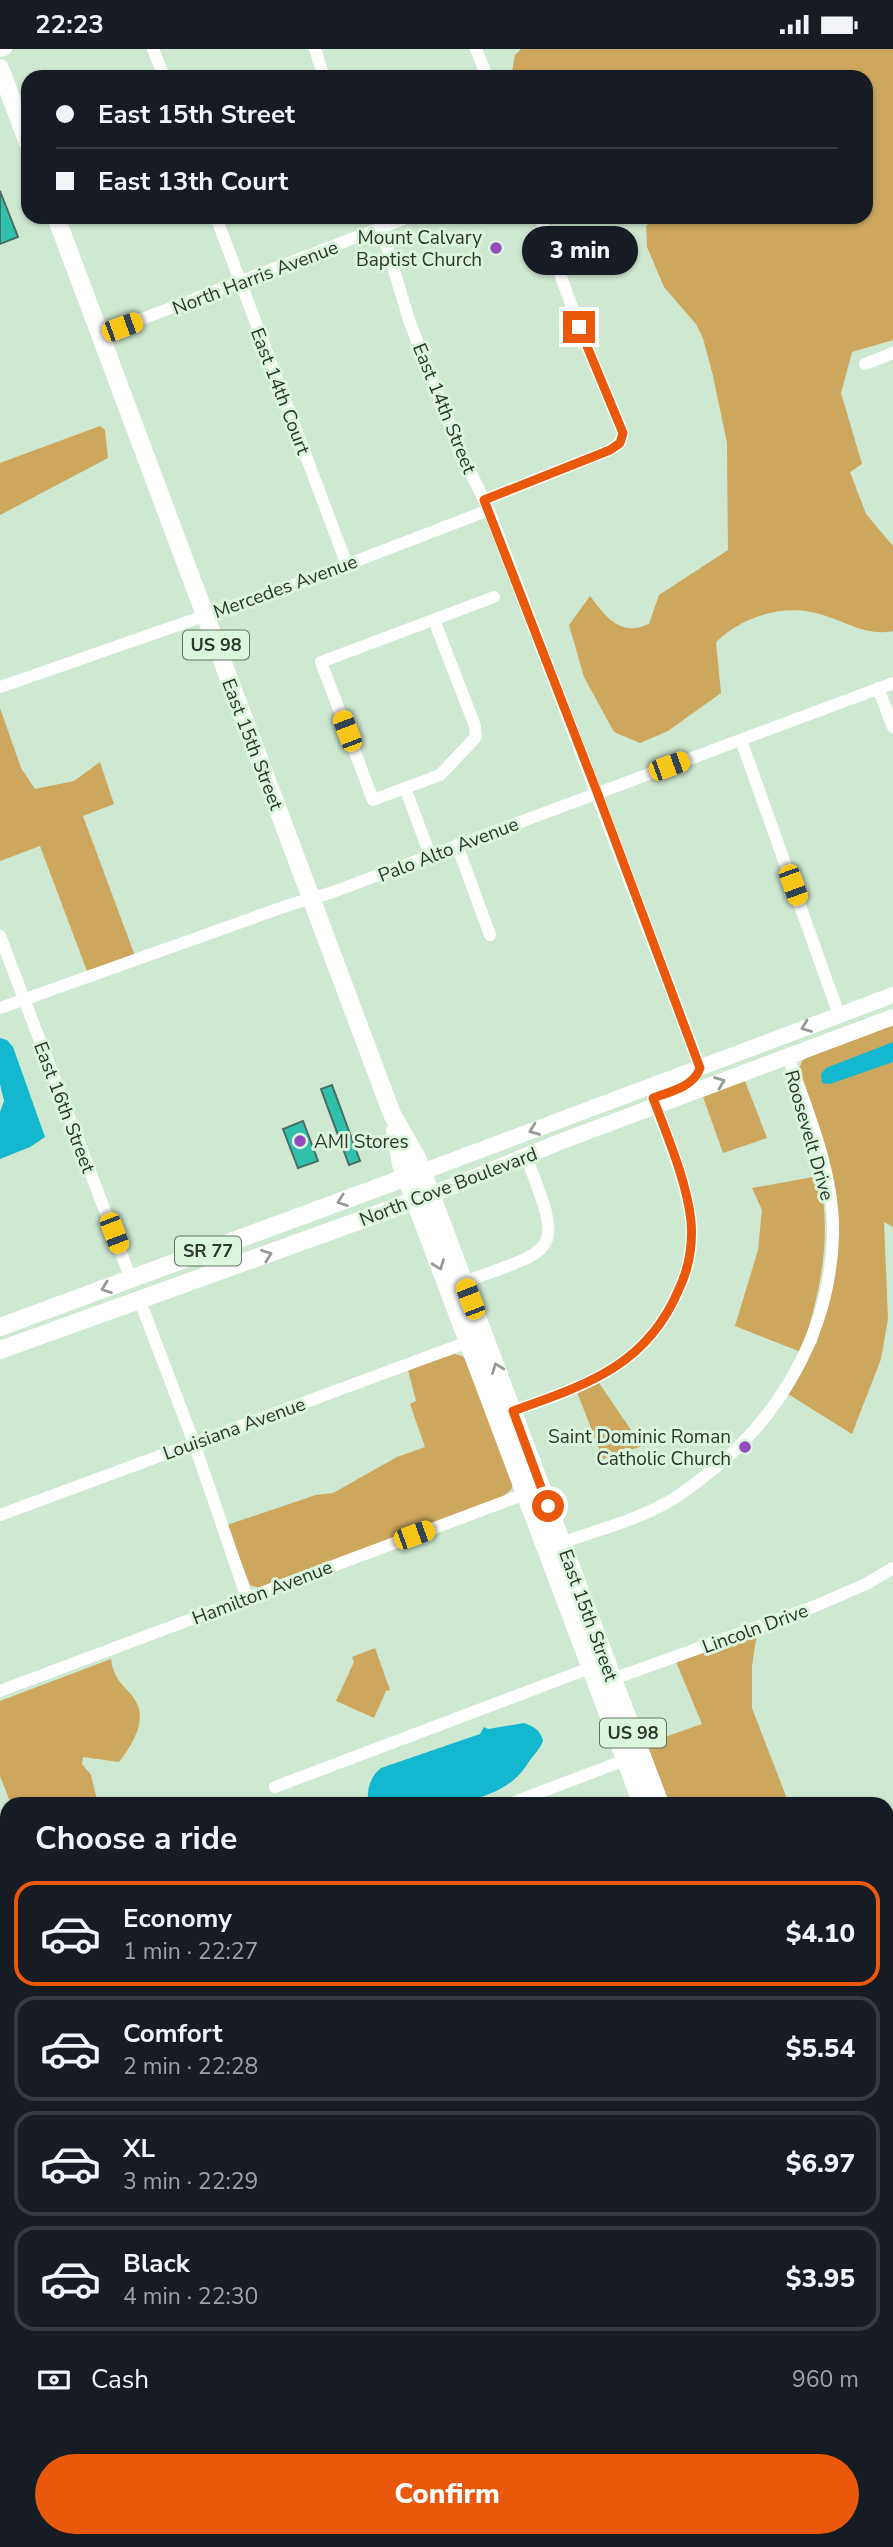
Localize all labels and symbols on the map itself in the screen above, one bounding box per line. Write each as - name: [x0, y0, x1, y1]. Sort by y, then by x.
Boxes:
- place label: Mount Calvary Baptist Church: [356, 225, 482, 273]
- callout: 3 min: [521, 225, 637, 275]
- street label: North Harris Avenue: [169, 234, 342, 322]
- marker: Mount Calvary Baptist Church: [488, 240, 504, 256]
- car: [99, 310, 146, 344]
- route end: [563, 311, 595, 343]
- street label: East 14th Court: [244, 324, 316, 459]
- street label: East 14th Street: [406, 339, 482, 478]
- street label: Mercedes Avenue: [210, 549, 361, 625]
- road number: US 98: [183, 631, 249, 659]
- street label: East 15th Street: [215, 675, 289, 814]
- car: [330, 708, 365, 754]
- car: [646, 749, 693, 783]
- street label: Palo Alto Avenue: [374, 811, 522, 889]
- car: [776, 862, 811, 908]
- one-way arrow: [801, 1019, 813, 1033]
- street label: East 16th Street: [27, 1038, 101, 1177]
- street label: Roosevelt Drive: [778, 1067, 840, 1204]
- one-way arrow: [713, 1076, 725, 1090]
- one-way arrow: [528, 1122, 540, 1136]
- place label: AMI Stores: [314, 1129, 409, 1155]
- marker: AMI Stores: [292, 1133, 308, 1149]
- street label: North Cove Boulevard: [356, 1141, 541, 1233]
- one-way arrow: [337, 1193, 349, 1207]
- car: [97, 1210, 132, 1256]
- road number: SR 77: [175, 1237, 241, 1266]
- one-way arrow: [261, 1249, 273, 1263]
- one-way arrow: [431, 1258, 445, 1270]
- car: [453, 1276, 488, 1322]
- one-way arrow: [100, 1280, 112, 1294]
- one-way arrow: [491, 1363, 505, 1375]
- street label: Louisiana Avenue: [159, 1391, 309, 1467]
- place label: Saint Dominic Roman Catholic Church: [548, 1424, 731, 1472]
- marker: Saint Dominic Roman Catholic Church: [737, 1439, 753, 1455]
- route start: [532, 1490, 564, 1522]
- car: [391, 1518, 438, 1552]
- street label: East 15th Street: [552, 1546, 624, 1685]
- street label: Hamilton Avenue: [189, 1554, 336, 1632]
- street label: Lincoln Drive: [699, 1598, 812, 1660]
- road number: US 98: [600, 1719, 666, 1748]

